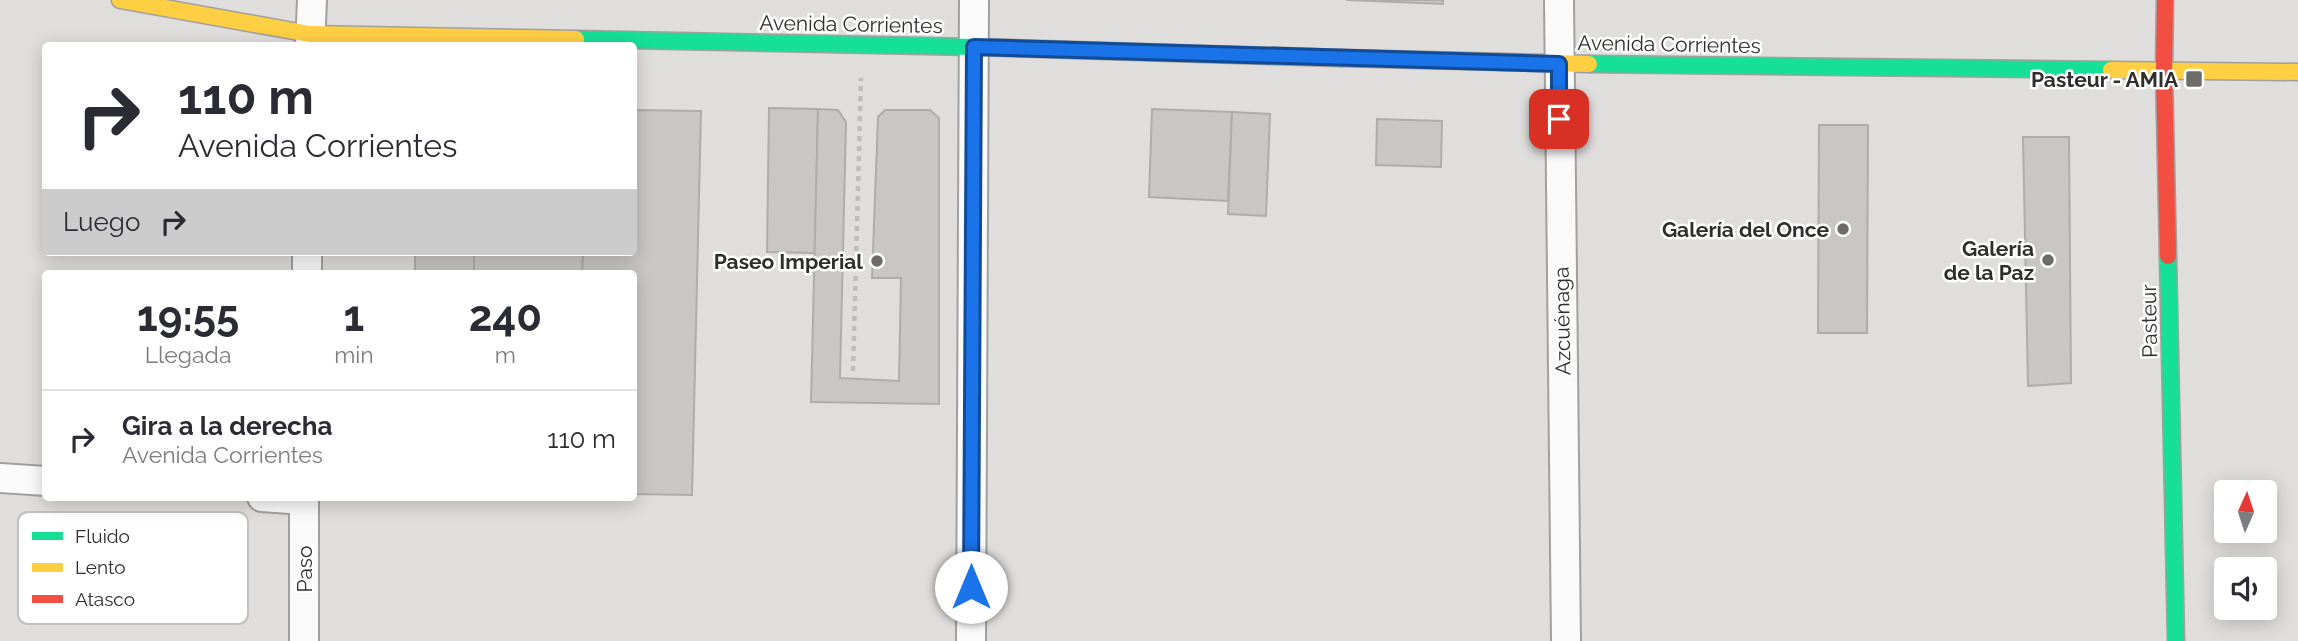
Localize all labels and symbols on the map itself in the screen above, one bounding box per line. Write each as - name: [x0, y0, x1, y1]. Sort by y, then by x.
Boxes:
- street label: Avenida Corrientes: [759, 10, 943, 38]
- street label: Avenida Corrientes: [1577, 30, 1761, 58]
- place label: Pasteur - AMIA: [2031, 67, 2179, 92]
- marker: Pasteur - AMIA: [2184, 69, 2204, 89]
- pin: [1529, 89, 1589, 149]
- place label: Galería del Once: [1662, 217, 1829, 242]
- marker: Galería del Once: [1835, 221, 1851, 237]
- place label: Galería de la Paz: [1944, 236, 2034, 285]
- place label: Paseo Imperial: [714, 249, 863, 274]
- marker: Galería de la Paz: [2040, 252, 2056, 268]
- marker: Paseo Imperial: [869, 253, 885, 269]
- street label: Azcuénaga: [1549, 266, 1575, 376]
- street label: Pasteur: [2136, 283, 2162, 358]
- north arrow: [2214, 480, 2277, 542]
- legend: [18, 512, 248, 624]
- text: Fluido: [75, 525, 130, 547]
- street label: Paso: [292, 545, 317, 593]
- position arrow: [934, 550, 1008, 624]
- text: Lento: [75, 556, 126, 578]
- text: Atasco: [75, 588, 135, 610]

